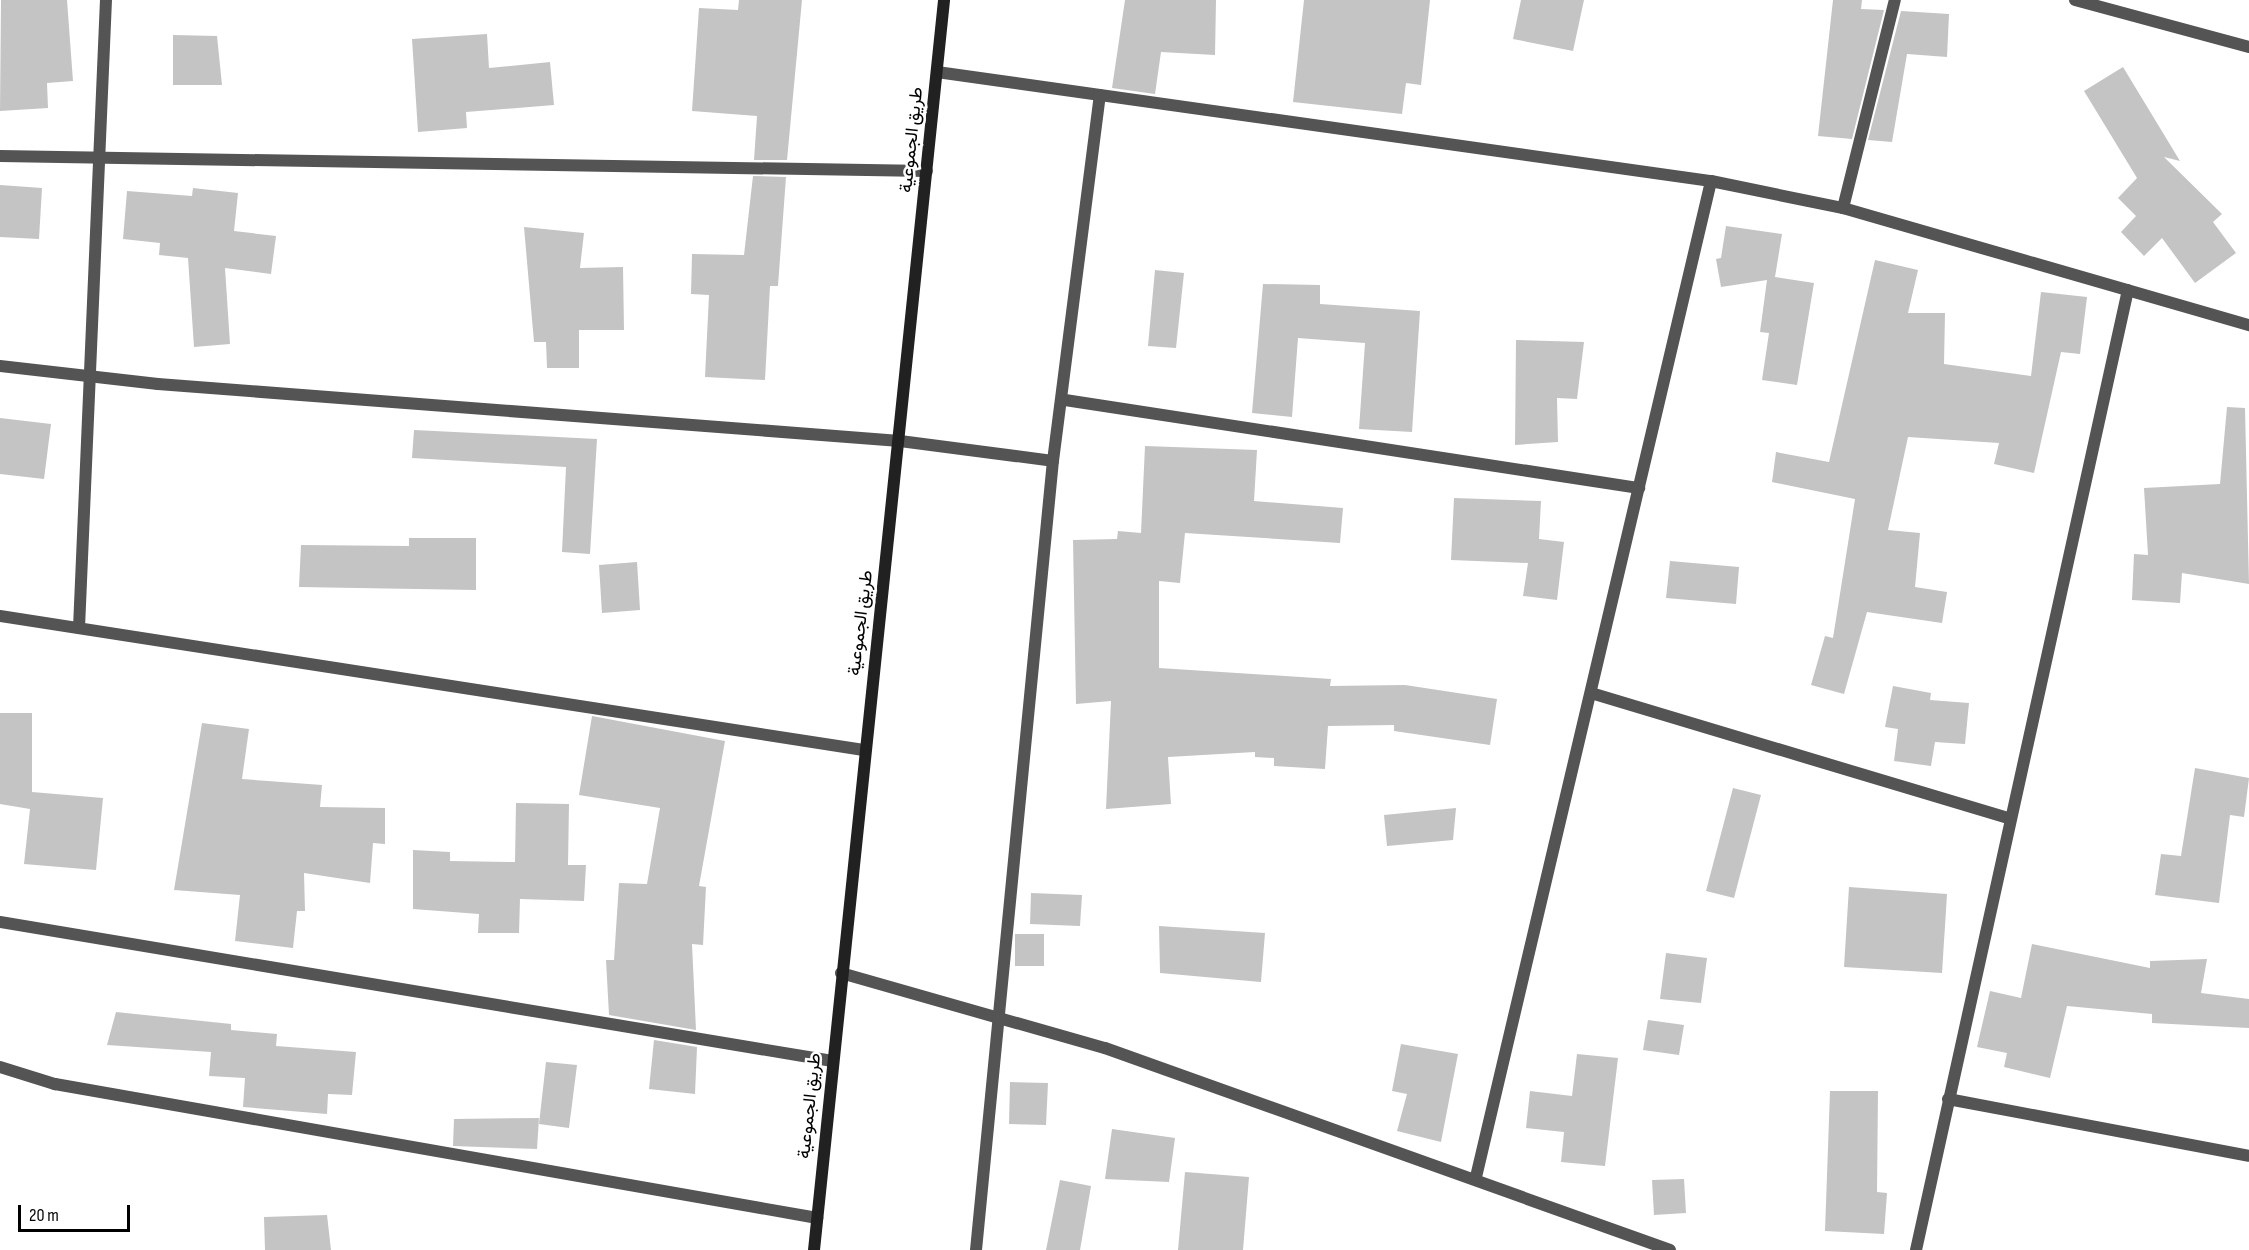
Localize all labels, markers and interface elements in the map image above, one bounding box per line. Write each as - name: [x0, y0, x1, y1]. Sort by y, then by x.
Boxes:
- street label: طريق الجموعية: [896, 86, 928, 194]
- street label: طريق الجموعية: [844, 569, 878, 677]
- street label: طريق الجموعية: [794, 1052, 826, 1160]
- scale bar: [21, 1193, 134, 1231]
- text: 20 m: [29, 1205, 59, 1226]

